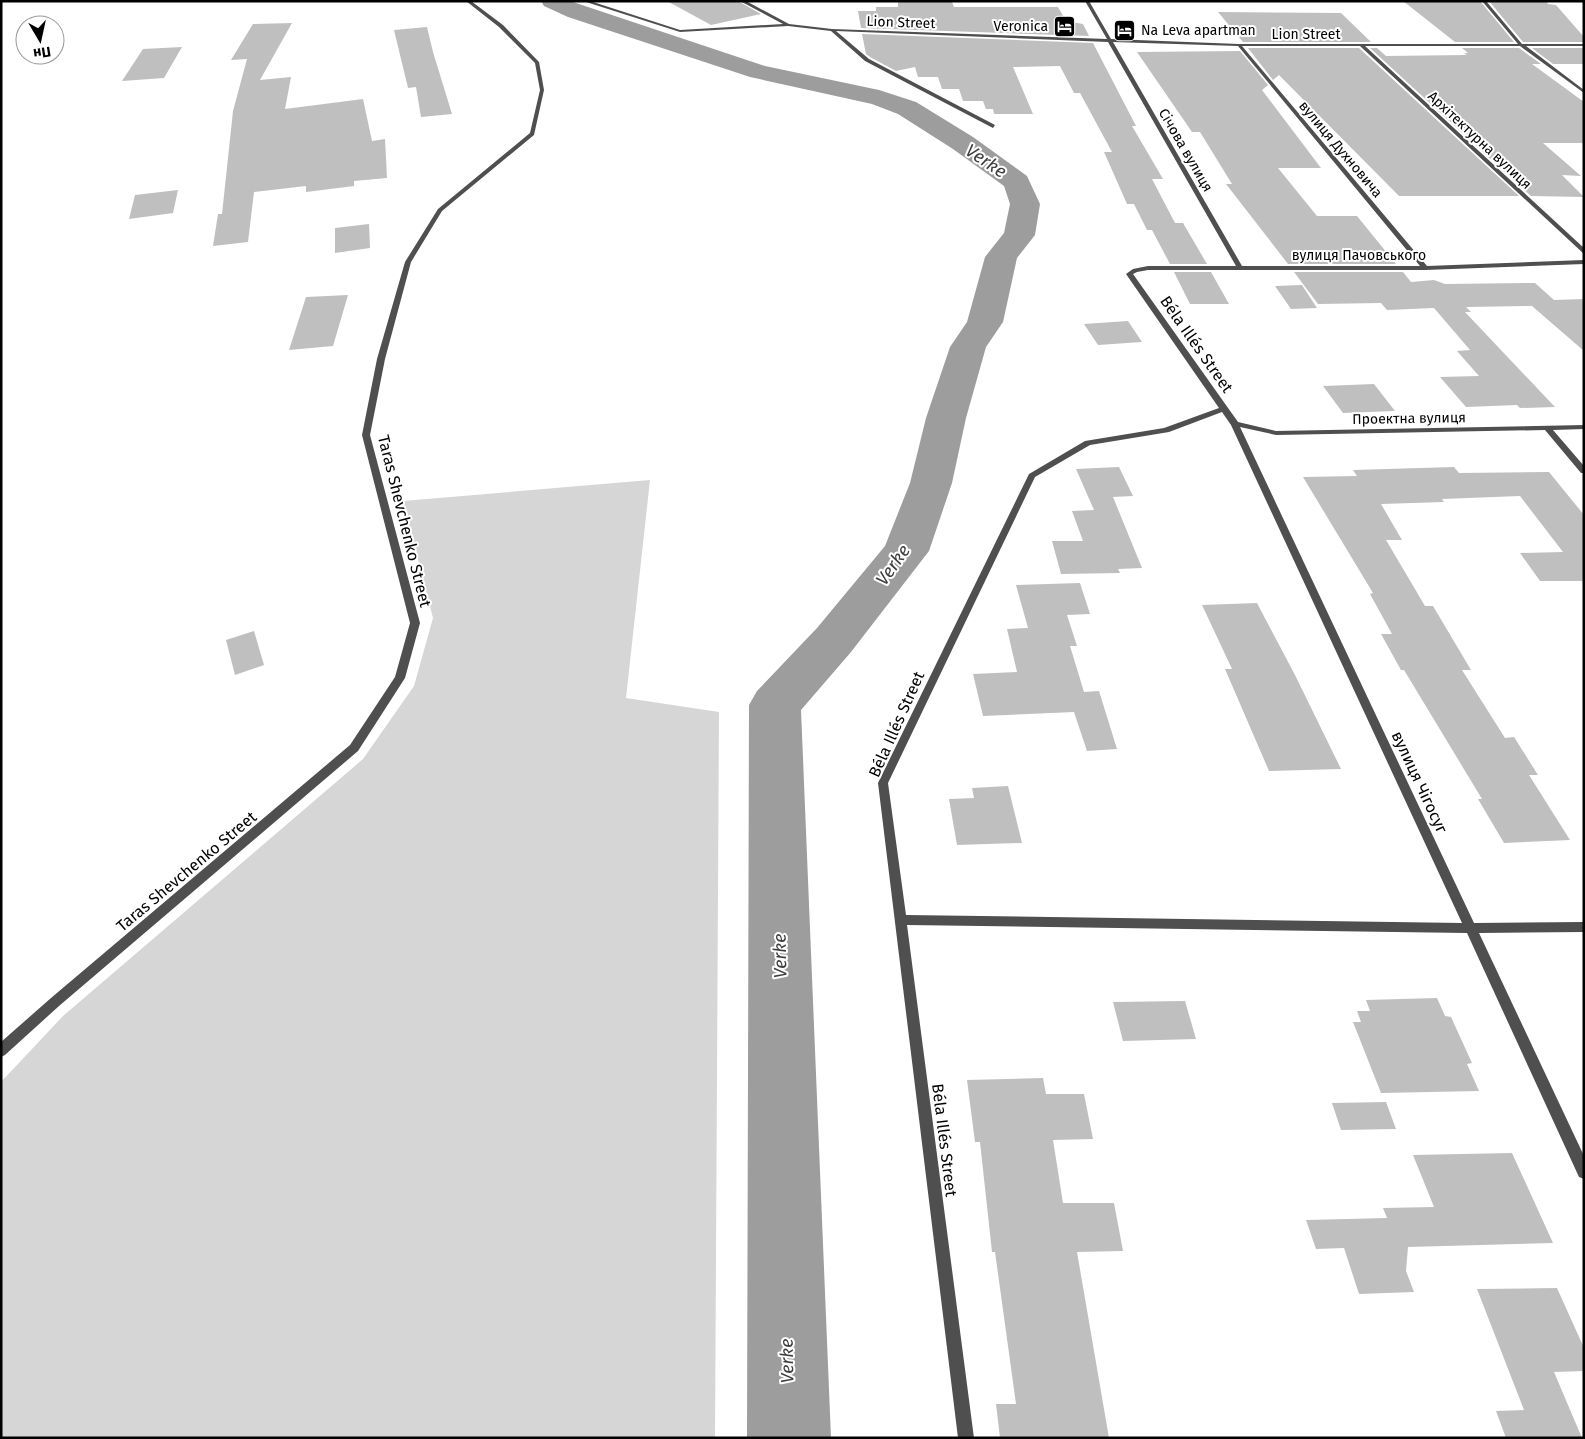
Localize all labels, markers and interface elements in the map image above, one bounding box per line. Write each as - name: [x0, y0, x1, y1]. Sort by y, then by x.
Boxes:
- street label: Lion Street: [866, 13, 937, 32]
- hotel icon: Veronica: [1052, 14, 1076, 38]
- north arrow: [15, 15, 65, 65]
- place label: Veronica: [993, 18, 1048, 35]
- hotel icon: Na Leva apartman: [1113, 18, 1137, 42]
- place label: Na Leva apartman: [1141, 22, 1256, 39]
- street label: Lion Street: [1272, 26, 1341, 43]
- text: Пн: [32, 43, 52, 62]
- street label: Архітектурна вулиця: [1424, 88, 1535, 193]
- street label: вулиця Духновича: [1295, 98, 1386, 201]
- street label: Січова вулиця: [1155, 105, 1216, 195]
- water label: Verke: [961, 139, 1011, 183]
- street label: вулиця Пачовського: [1292, 247, 1426, 264]
- street label: Béla Illés Street: [1156, 292, 1237, 397]
- street label: Проектна вулиця: [1352, 409, 1466, 428]
- street label: Taras Shevchenko Street: [374, 433, 435, 609]
- water label: Verke: [871, 540, 915, 590]
- street label: Béla Illés Street: [865, 668, 928, 780]
- street label: вулиця Чігосуг: [1388, 728, 1452, 836]
- street label: Taras Shevchenko Street: [113, 807, 260, 935]
- water label: Verke: [769, 933, 791, 979]
- street label: Béla Illés Street: [928, 1082, 961, 1198]
- water label: Verke: [776, 1338, 798, 1384]

